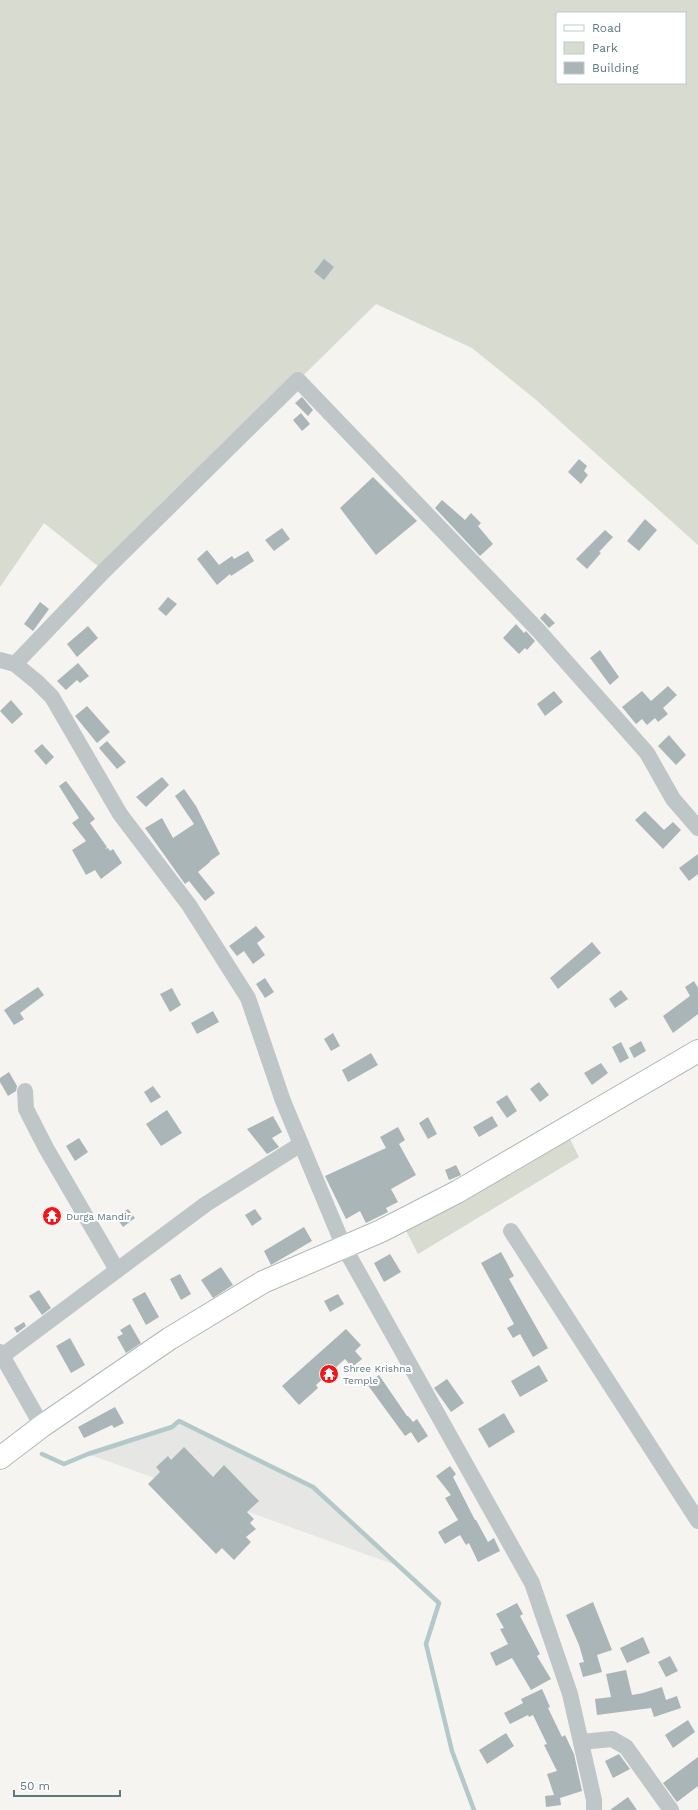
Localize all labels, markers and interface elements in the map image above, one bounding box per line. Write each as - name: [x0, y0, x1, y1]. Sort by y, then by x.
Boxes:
- legend: [556, 12, 686, 84]
- text: Road: [592, 21, 621, 35]
- text: Park: [592, 41, 618, 55]
- text: Building: [592, 61, 639, 75]
- temple icon: Durga Mandir: [41, 1205, 63, 1227]
- place label: Durga Mandir: [66, 1211, 131, 1222]
- temple icon: Shree Krishna Temple: [318, 1363, 340, 1385]
- place label: Shree Krishna Temple: [343, 1363, 411, 1386]
- scale bar: [14, 1772, 120, 1798]
- text: 50 m: [20, 1779, 50, 1793]

